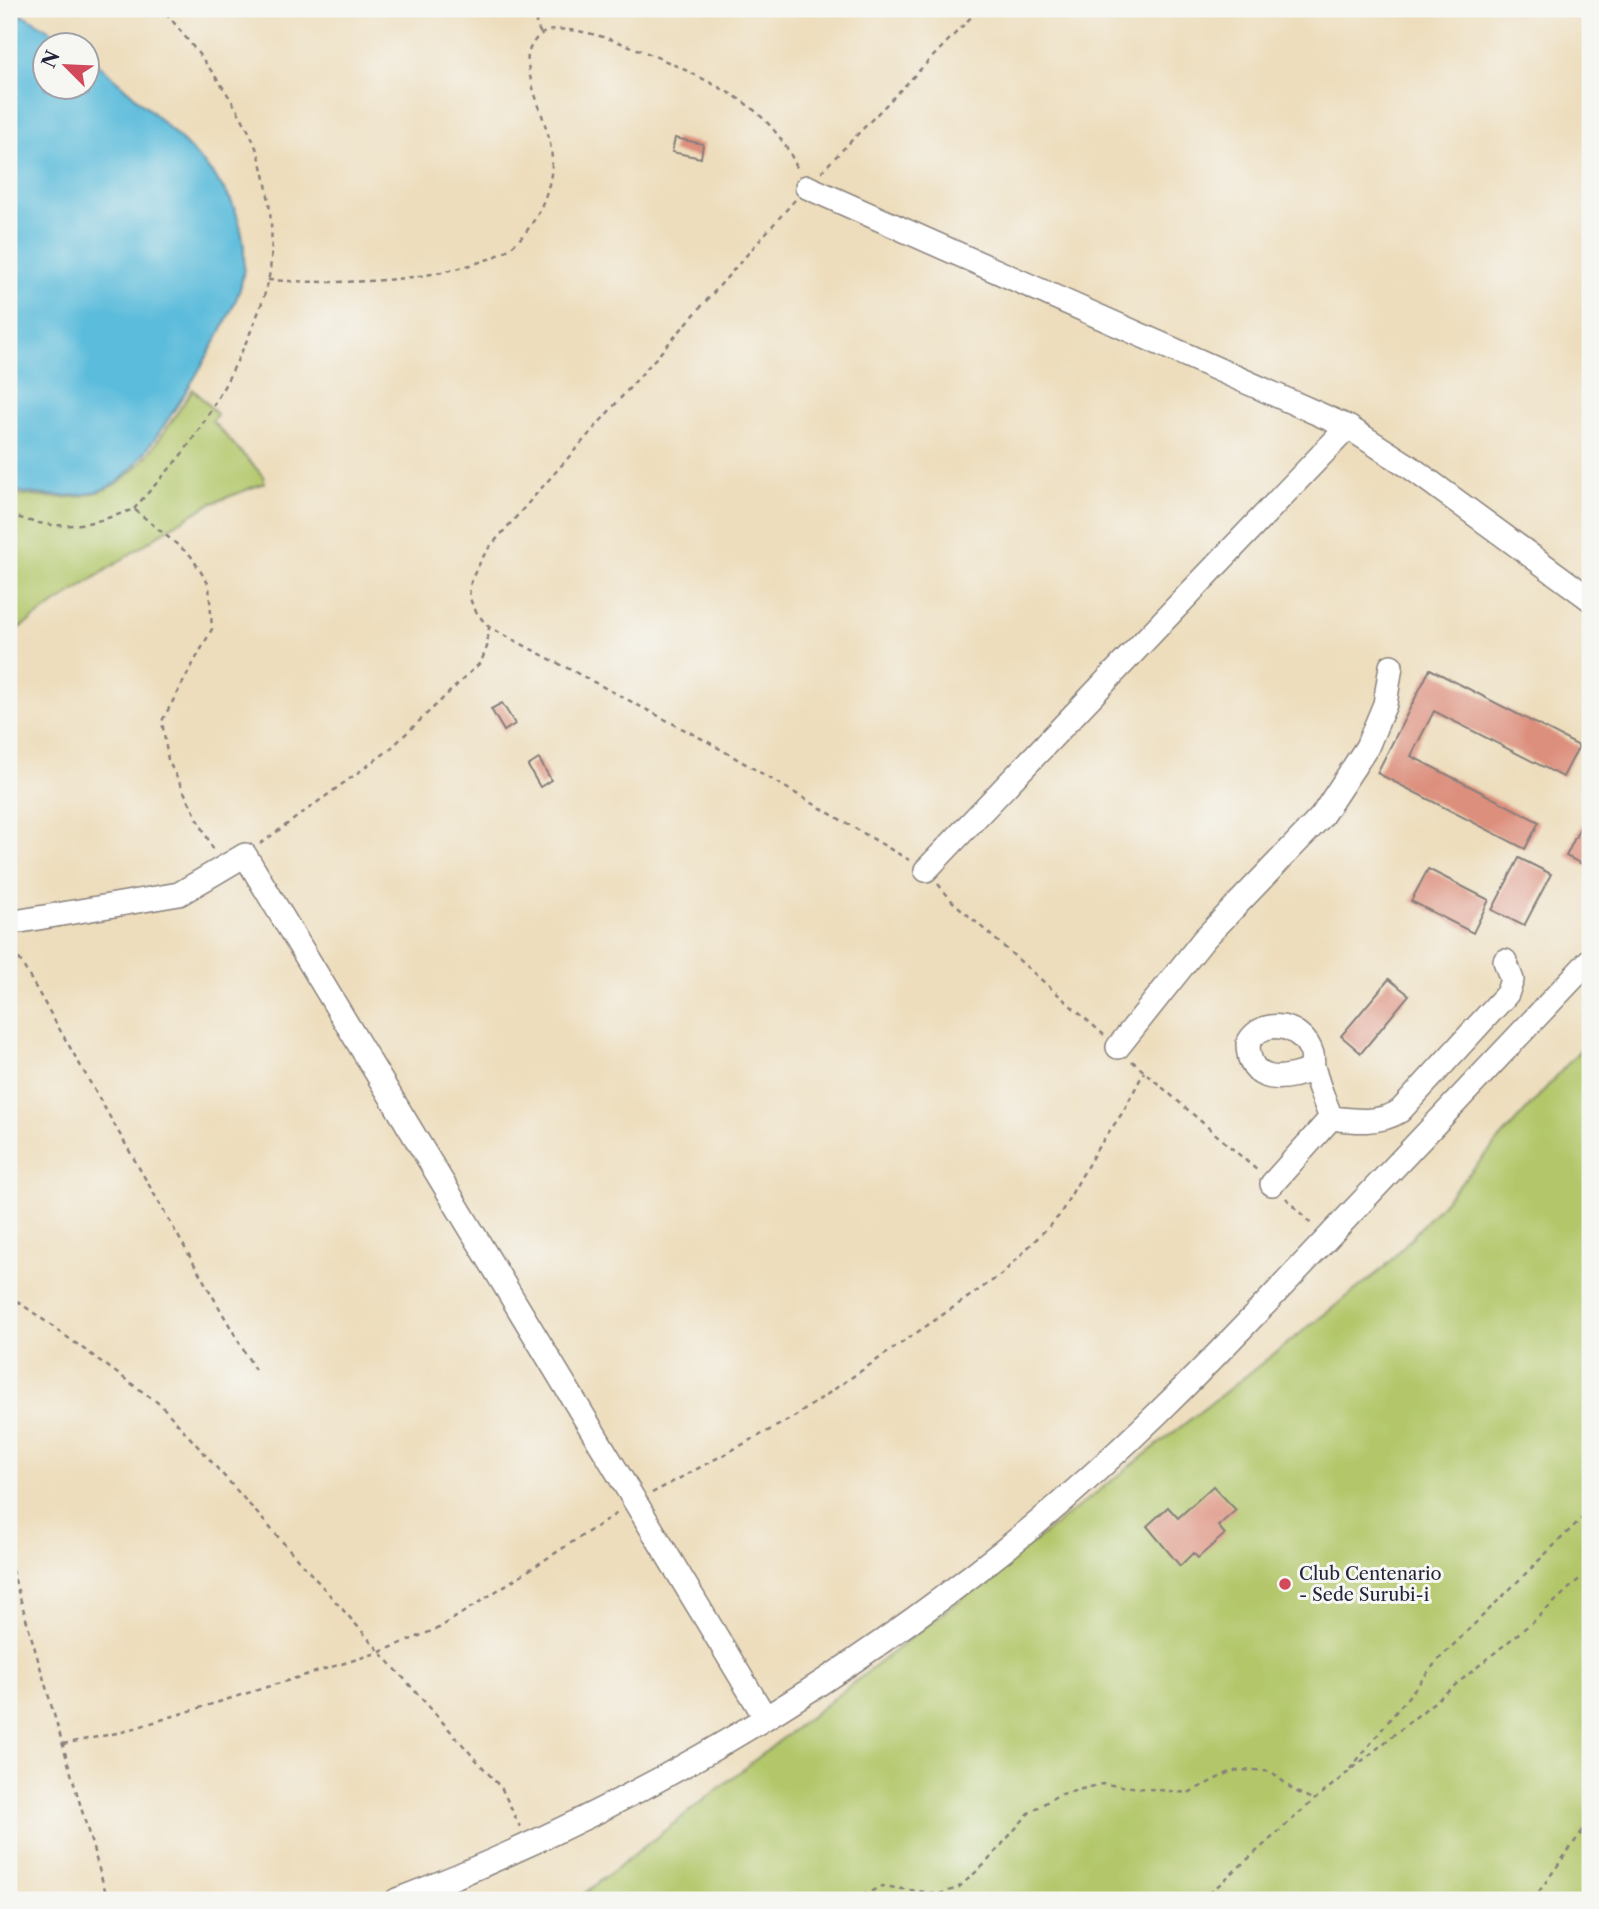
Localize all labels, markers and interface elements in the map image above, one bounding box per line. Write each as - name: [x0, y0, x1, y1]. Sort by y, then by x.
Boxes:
- north arrow: [32, 32, 102, 102]
- text: N: [37, 47, 65, 72]
- place label: Club Centenario - Sede Surubi-i: [1299, 1563, 1442, 1606]
- marker: Club Centenario - Sede Surubi-i: [1277, 1576, 1293, 1592]

